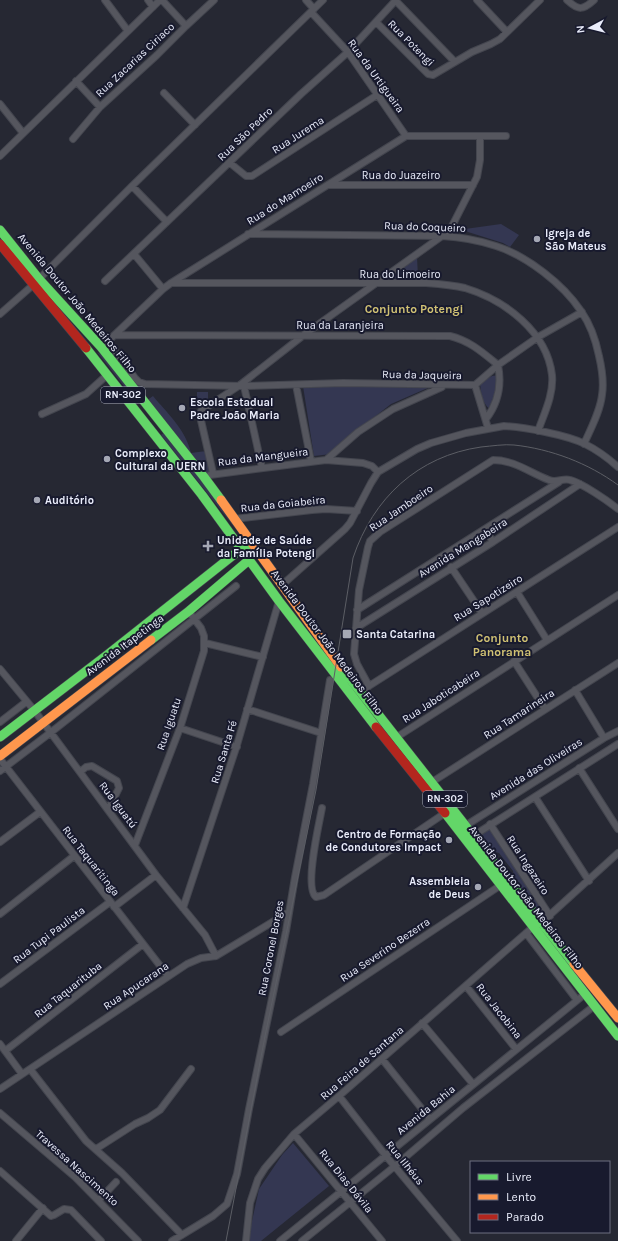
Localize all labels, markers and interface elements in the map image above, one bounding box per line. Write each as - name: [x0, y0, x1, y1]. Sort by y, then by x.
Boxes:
- north arrow: [570, 8, 610, 48]
- street label: Rua Potengi: [385, 17, 437, 69]
- street label: Rua Zacarias Ciriaco: [93, 20, 177, 100]
- text: N: [574, 24, 588, 34]
- street label: Rua da Urtigueira: [345, 37, 407, 115]
- street label: Rua São Pedro: [215, 104, 275, 164]
- street label: Rua Jurema: [270, 113, 326, 157]
- street label: Rua do Juazeiro: [362, 169, 440, 182]
- street label: Rua do Mamoeiro: [244, 170, 326, 228]
- street label: Rua do Coqueiro: [384, 219, 466, 235]
- place label: Igreja de São Mateus: [545, 227, 607, 253]
- street label: Avenida Doutor João Medeiros Filho: [15, 231, 139, 375]
- marker: Igreja de São Mateus: [532, 234, 542, 244]
- street label: Rua do Limoeiro: [360, 268, 440, 281]
- district label: Conjunto Potengi: [365, 302, 463, 316]
- street label: Rua da Laranjeira: [296, 319, 384, 332]
- street label: Rua da Jaqueira: [382, 368, 462, 382]
- road number: RN-302: [101, 387, 145, 403]
- place label: Escola Estadual Padre João Maria: [190, 396, 279, 422]
- marker: Escola Estadual Padre João Maria: [177, 403, 187, 413]
- street label: Rua da Mangueira: [217, 445, 309, 469]
- place label: Complexo Cultural da UERN: [115, 447, 205, 473]
- marker: Complexo Cultural da UERN: [102, 454, 112, 464]
- street label: Rua Jamboeiro: [367, 482, 435, 534]
- street label: Rua da Goiabeira: [240, 493, 326, 515]
- place label: Auditório: [45, 494, 94, 507]
- marker: Auditório: [32, 495, 42, 505]
- street label: Avenida Mangabeira: [416, 515, 510, 581]
- place label: Unidade de Saúde da Família Potengi: [217, 534, 315, 560]
- marker: Unidade de Saúde da Família Potengi: [202, 540, 214, 552]
- street label: Avenida Doutor João Medeiros Filho: [268, 567, 386, 717]
- street label: Rua Sapotizeiro: [451, 572, 525, 624]
- street label: Avenida Itapetinga: [84, 612, 166, 678]
- marker: Santa Catarina: [341, 628, 353, 640]
- place label: Santa Catarina: [356, 628, 435, 641]
- district label: Conjunto Panorama: [473, 631, 531, 659]
- street label: Rua Jaboticabeira: [400, 666, 482, 726]
- street label: Rua Tamarineira: [481, 686, 557, 742]
- street label: Rua Iguatu: [154, 696, 184, 752]
- street label: Rua Santa Fé: [208, 719, 240, 785]
- street label: Avenida das Oliveiras: [487, 735, 585, 803]
- street label: Rua Iguatú: [96, 779, 140, 831]
- road number: RN-302: [423, 791, 467, 807]
- street label: Rua Taquaritinga: [60, 823, 122, 899]
- street label: Avenida Doutor João Medeiros Filho: [466, 823, 586, 971]
- place label: Centro de Formação de Condutores Impact: [326, 828, 442, 854]
- street label: Rua Ingazeiro: [504, 833, 552, 897]
- marker: Centro de Formação de Condutores Impact: [444, 835, 454, 845]
- place label: Assembleia de Deus: [409, 875, 470, 901]
- marker: Assembleia de Deus: [473, 882, 483, 892]
- street label: Rua Coronel Borges: [255, 899, 287, 997]
- street label: Rua Tupi Paulista: [10, 904, 88, 966]
- street label: Rua Severino Bezerra: [338, 915, 432, 985]
- street label: Rua Taquarituba: [32, 959, 104, 1021]
- street label: Rua Apucarana: [101, 959, 171, 1013]
- street label: Rua Jacobina: [473, 981, 525, 1041]
- street label: Rua Feira de Santana: [318, 1023, 406, 1103]
- street label: Avenida Bahia: [394, 1083, 458, 1137]
- street label: Travessa Nascimento: [33, 1127, 121, 1209]
- street label: Rua Ilhéus: [383, 1138, 427, 1188]
- street label: Rua Dias Dávila: [316, 1146, 376, 1216]
- legend: [470, 1161, 610, 1233]
- text: Livre: [506, 1170, 532, 1184]
- text: Lento: [506, 1190, 536, 1204]
- text: Parado: [506, 1210, 544, 1224]

